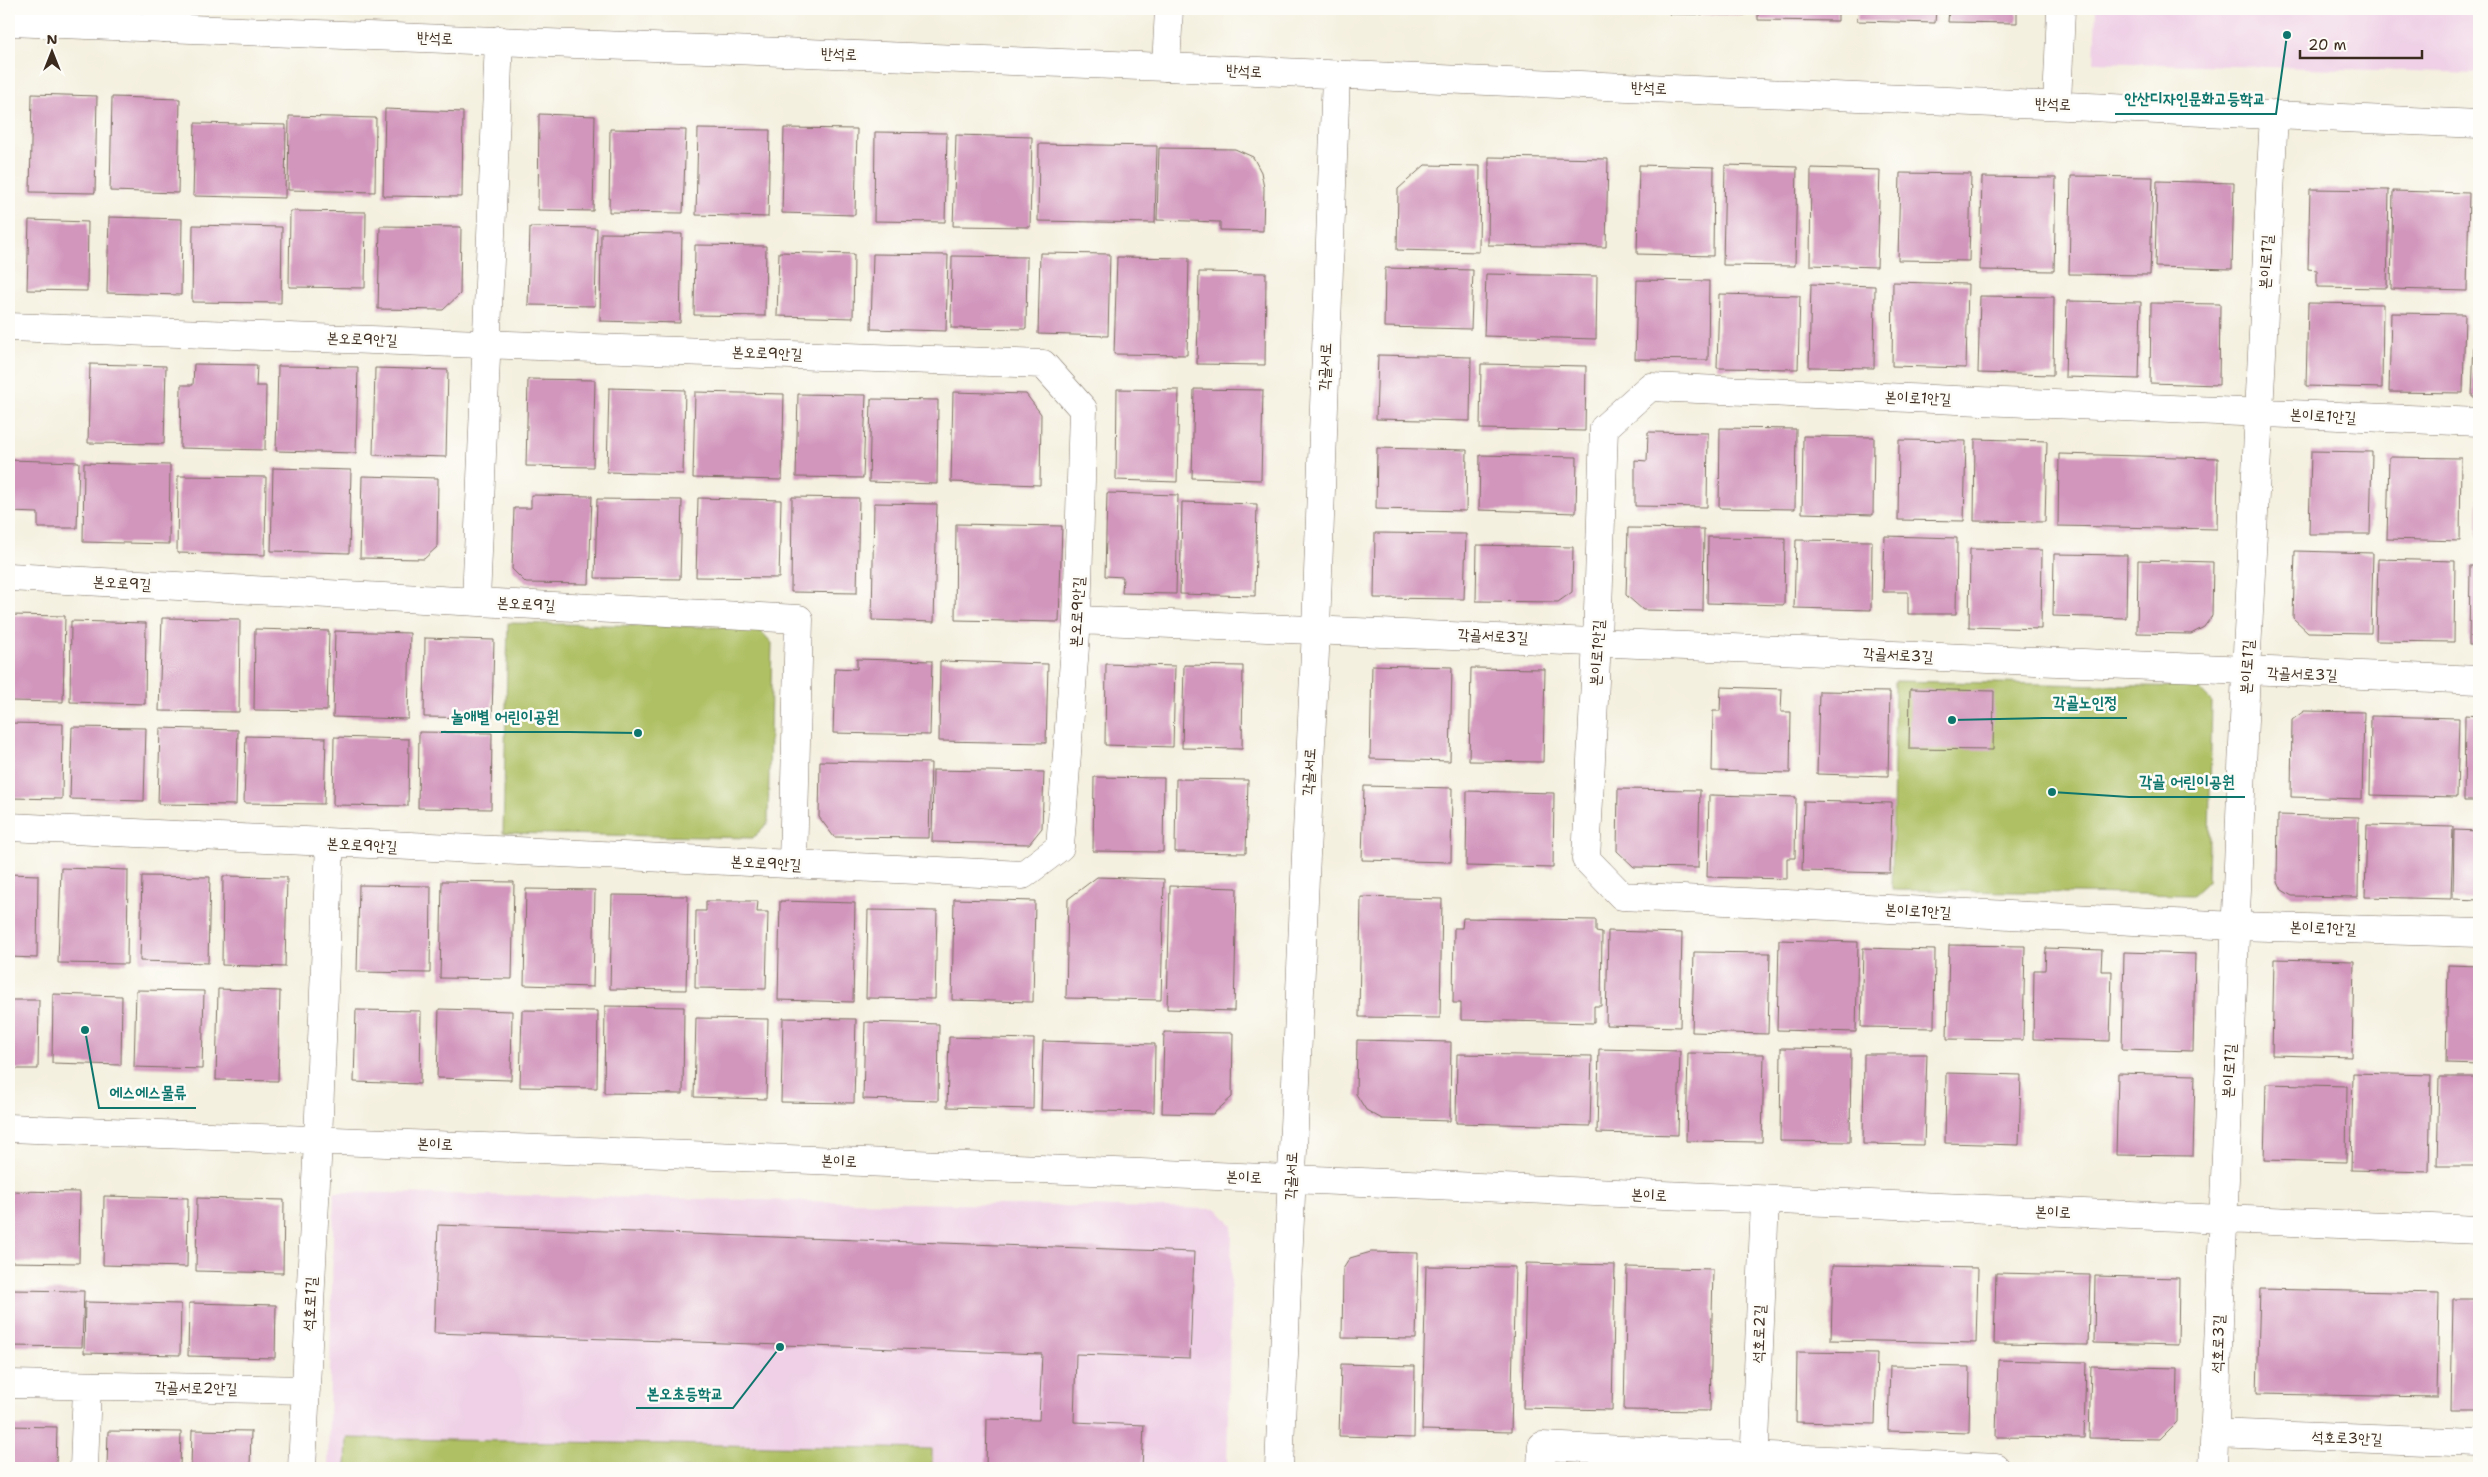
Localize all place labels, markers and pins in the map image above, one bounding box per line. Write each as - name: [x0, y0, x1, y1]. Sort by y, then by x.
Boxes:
- callout: 안산디자인문화고등학교: [2115, 83, 2276, 114]
- callout: 각골노인정: [2043, 687, 2127, 718]
- callout: 놀애별 어린이공원: [441, 701, 569, 732]
- callout: 각골 어린이공원: [2129, 766, 2245, 797]
- callout: 에스에스물류: [99, 1077, 196, 1108]
- callout: 본오초등학교: [636, 1377, 733, 1408]

